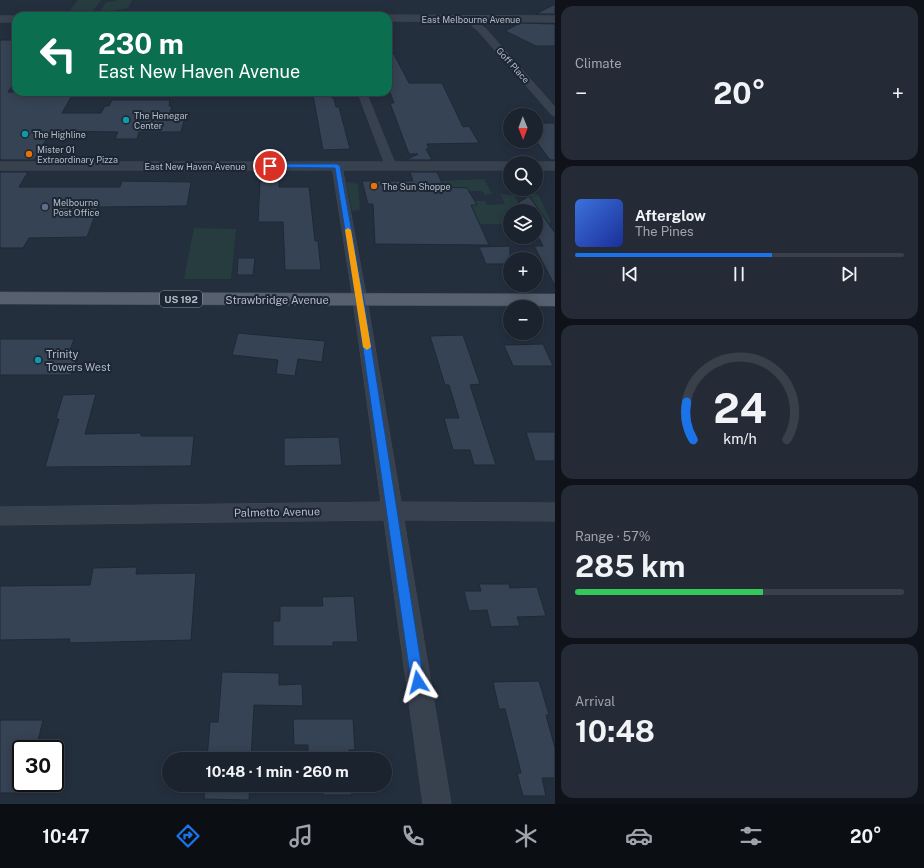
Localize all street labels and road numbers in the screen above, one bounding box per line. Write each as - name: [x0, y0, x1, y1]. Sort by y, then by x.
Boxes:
- street label: East Melbourne Avenue: [422, 14, 520, 25]
- street label: Goff Place: [494, 45, 532, 85]
- street label: East New Haven Avenue: [144, 161, 246, 172]
- road number: US 192: [160, 291, 202, 307]
- street label: Strawbridge Avenue: [225, 294, 329, 306]
- street label: Palmetto Avenue: [234, 505, 320, 519]

